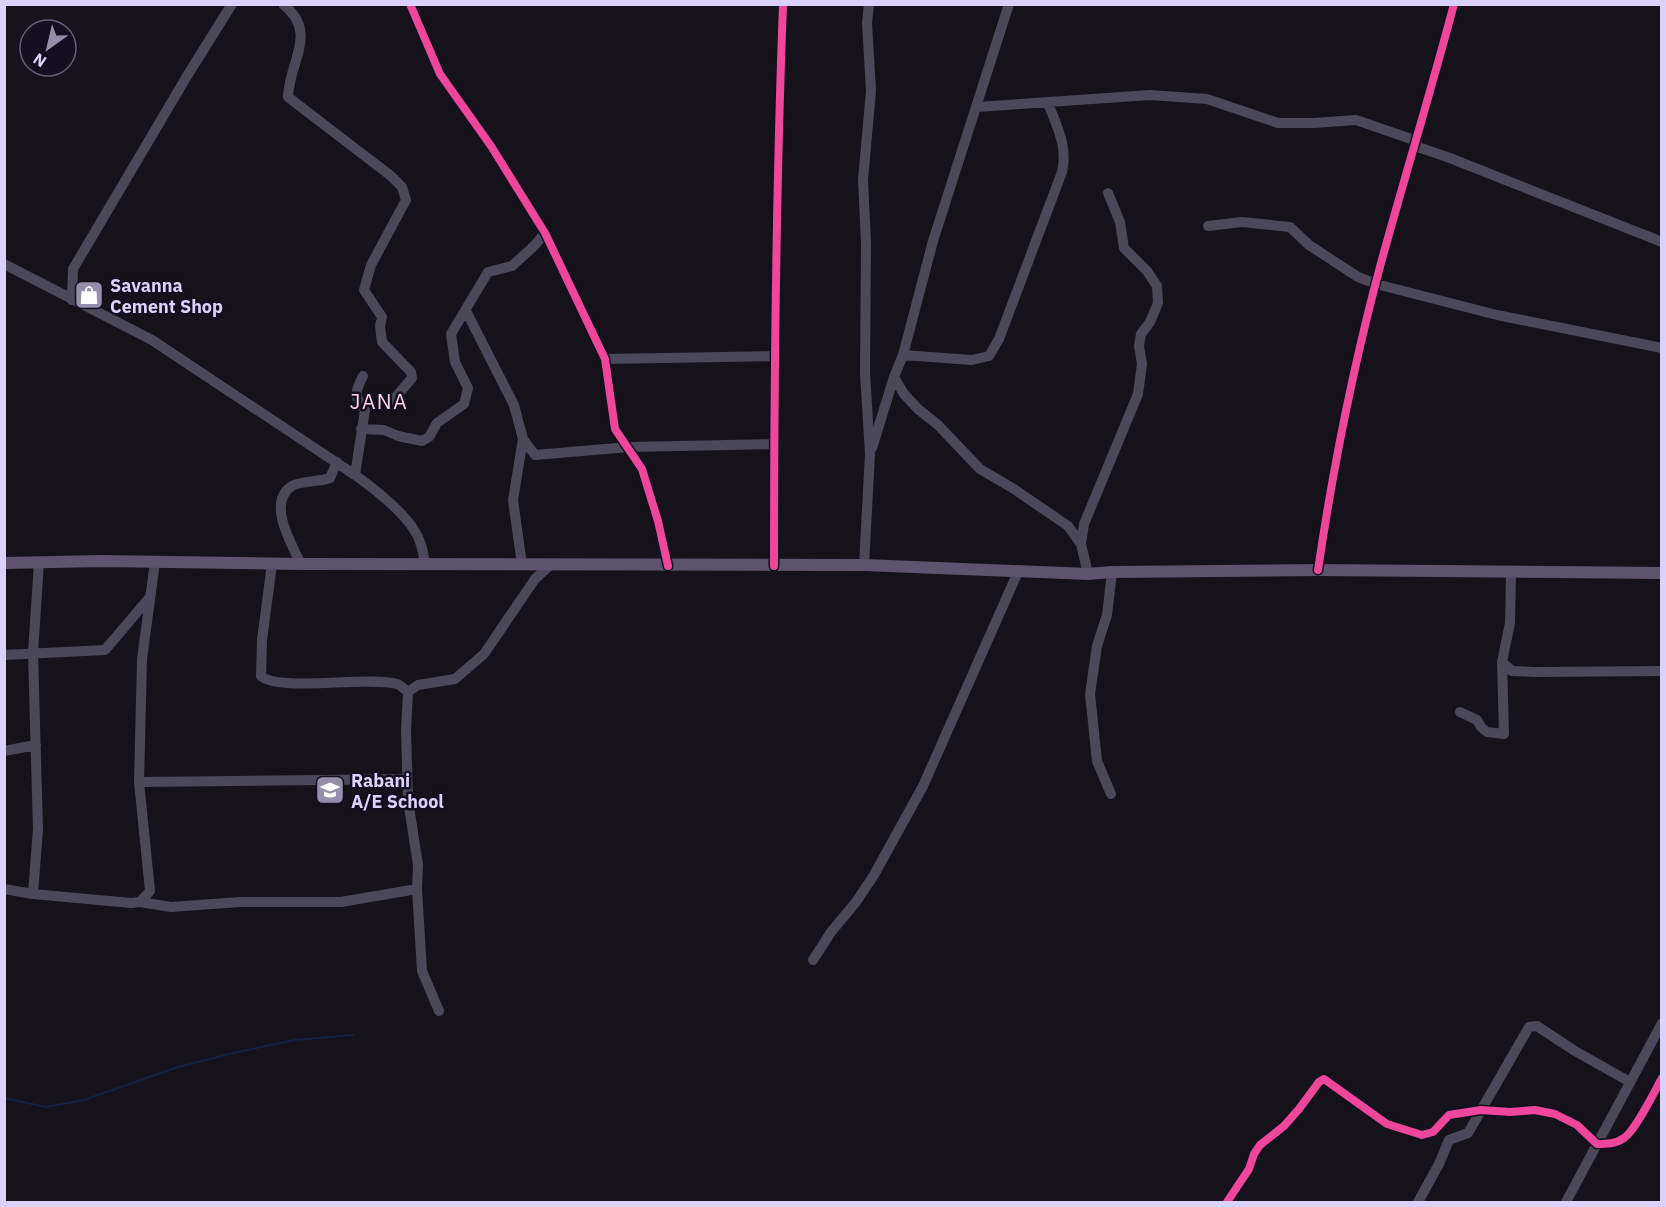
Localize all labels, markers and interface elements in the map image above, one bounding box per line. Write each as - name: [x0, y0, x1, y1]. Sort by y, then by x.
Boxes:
- north arrow: [18, 18, 78, 78]
- text: N: [29, 49, 50, 72]
- place label: Savanna Cement Shop: [110, 274, 223, 318]
- shop icon: Savanna Cement Shop: [73, 279, 105, 311]
- district label: JANA: [350, 387, 408, 415]
- place label: Rabani A/E School: [351, 769, 444, 813]
- school or university icon: Rabani A/E School: [314, 774, 346, 806]

